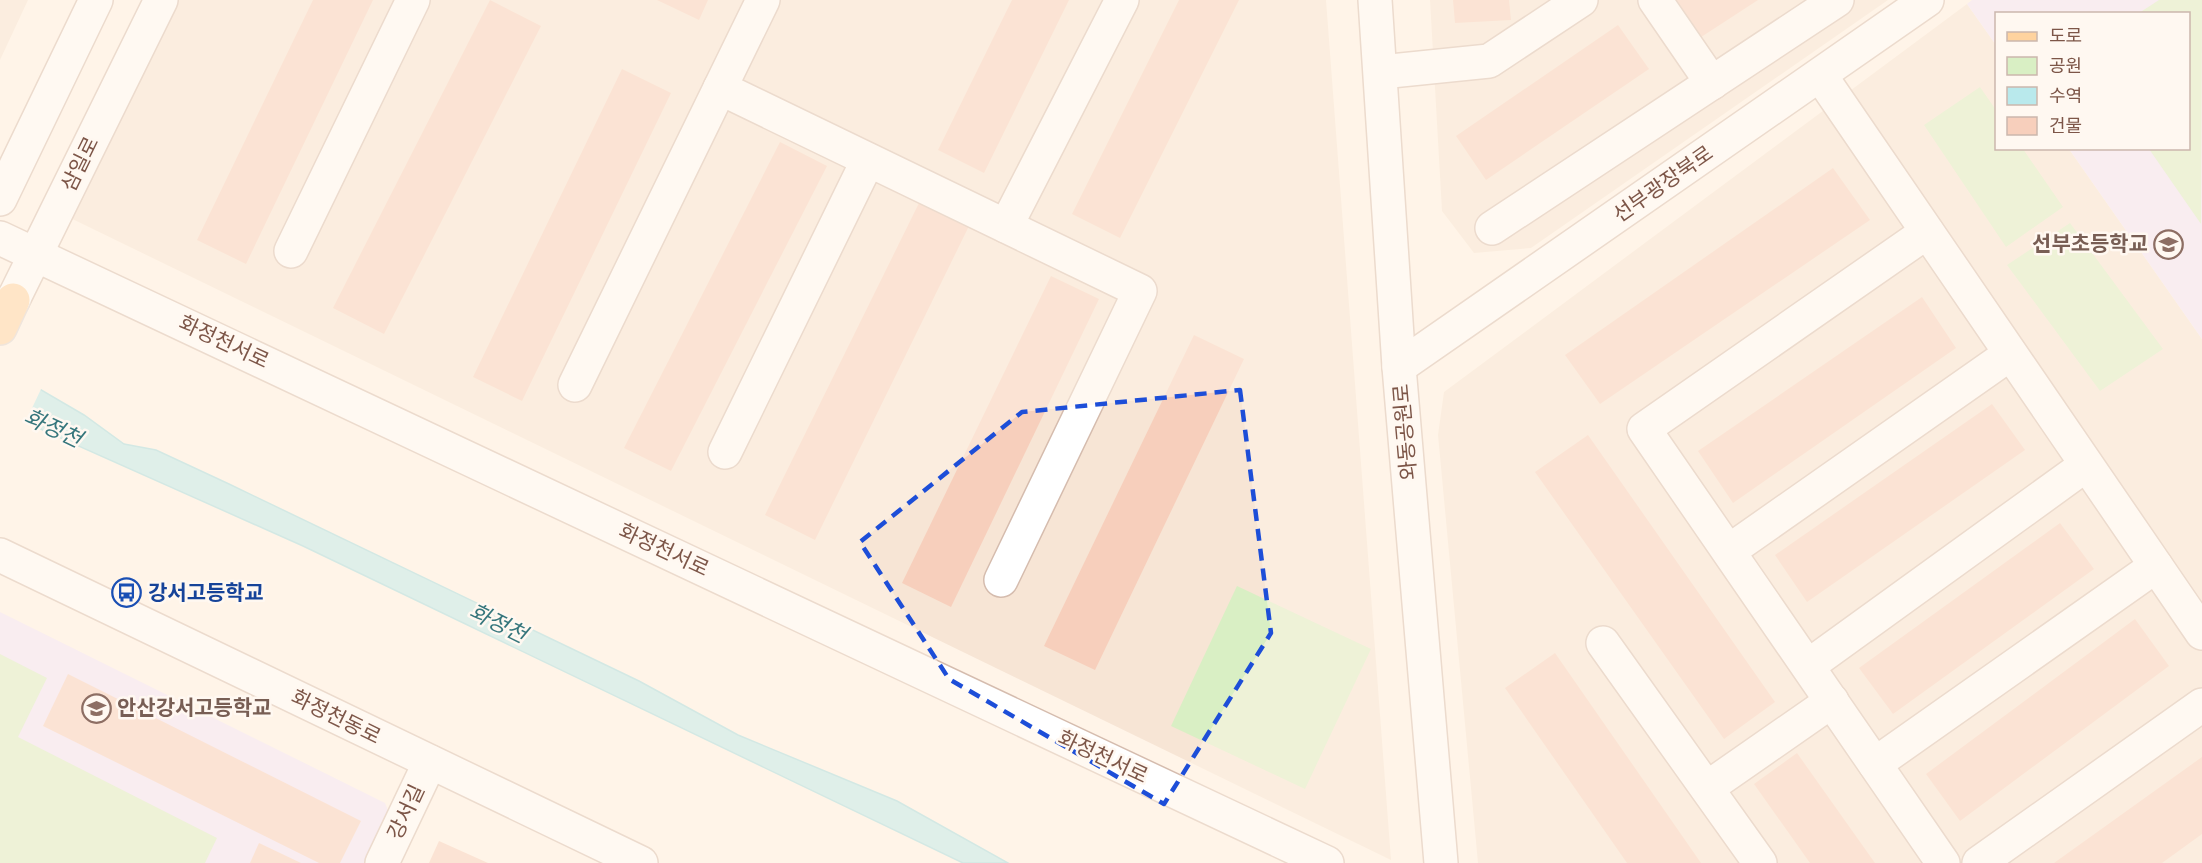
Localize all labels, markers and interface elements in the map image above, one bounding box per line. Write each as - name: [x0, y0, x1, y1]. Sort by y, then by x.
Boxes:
- legend: [1995, 12, 2190, 150]
- text: 도로: [2049, 25, 2082, 46]
- text: 공원: [2049, 55, 2082, 76]
- text: 수역: [2049, 85, 2082, 106]
- text: 건물: [2049, 115, 2082, 136]
- street label: 삼일로: [57, 133, 103, 195]
- street label: 선부광장북로: [1609, 141, 1717, 227]
- school or university icon: 선부초등학교: [2153, 228, 2185, 260]
- place label: 선부초등학교: [2032, 232, 2148, 256]
- street label: 화정천서로: [175, 311, 273, 373]
- street label: 와동공원로: [1389, 383, 1421, 481]
- water label: 화정천: [20, 404, 88, 453]
- street label: 화정천서로: [615, 519, 713, 581]
- bus stop icon: 강서고등학교: [111, 577, 143, 609]
- place label: 강서고등학교: [148, 581, 264, 605]
- water label: 화정천: [465, 598, 533, 649]
- street label: 화정천동로: [287, 685, 385, 749]
- school or university icon: 안산강서고등학교: [80, 692, 112, 724]
- place label: 안산강서고등학교: [117, 696, 272, 720]
- street label: 화정천서로: [1054, 726, 1152, 788]
- street label: 강서길: [383, 781, 429, 843]

